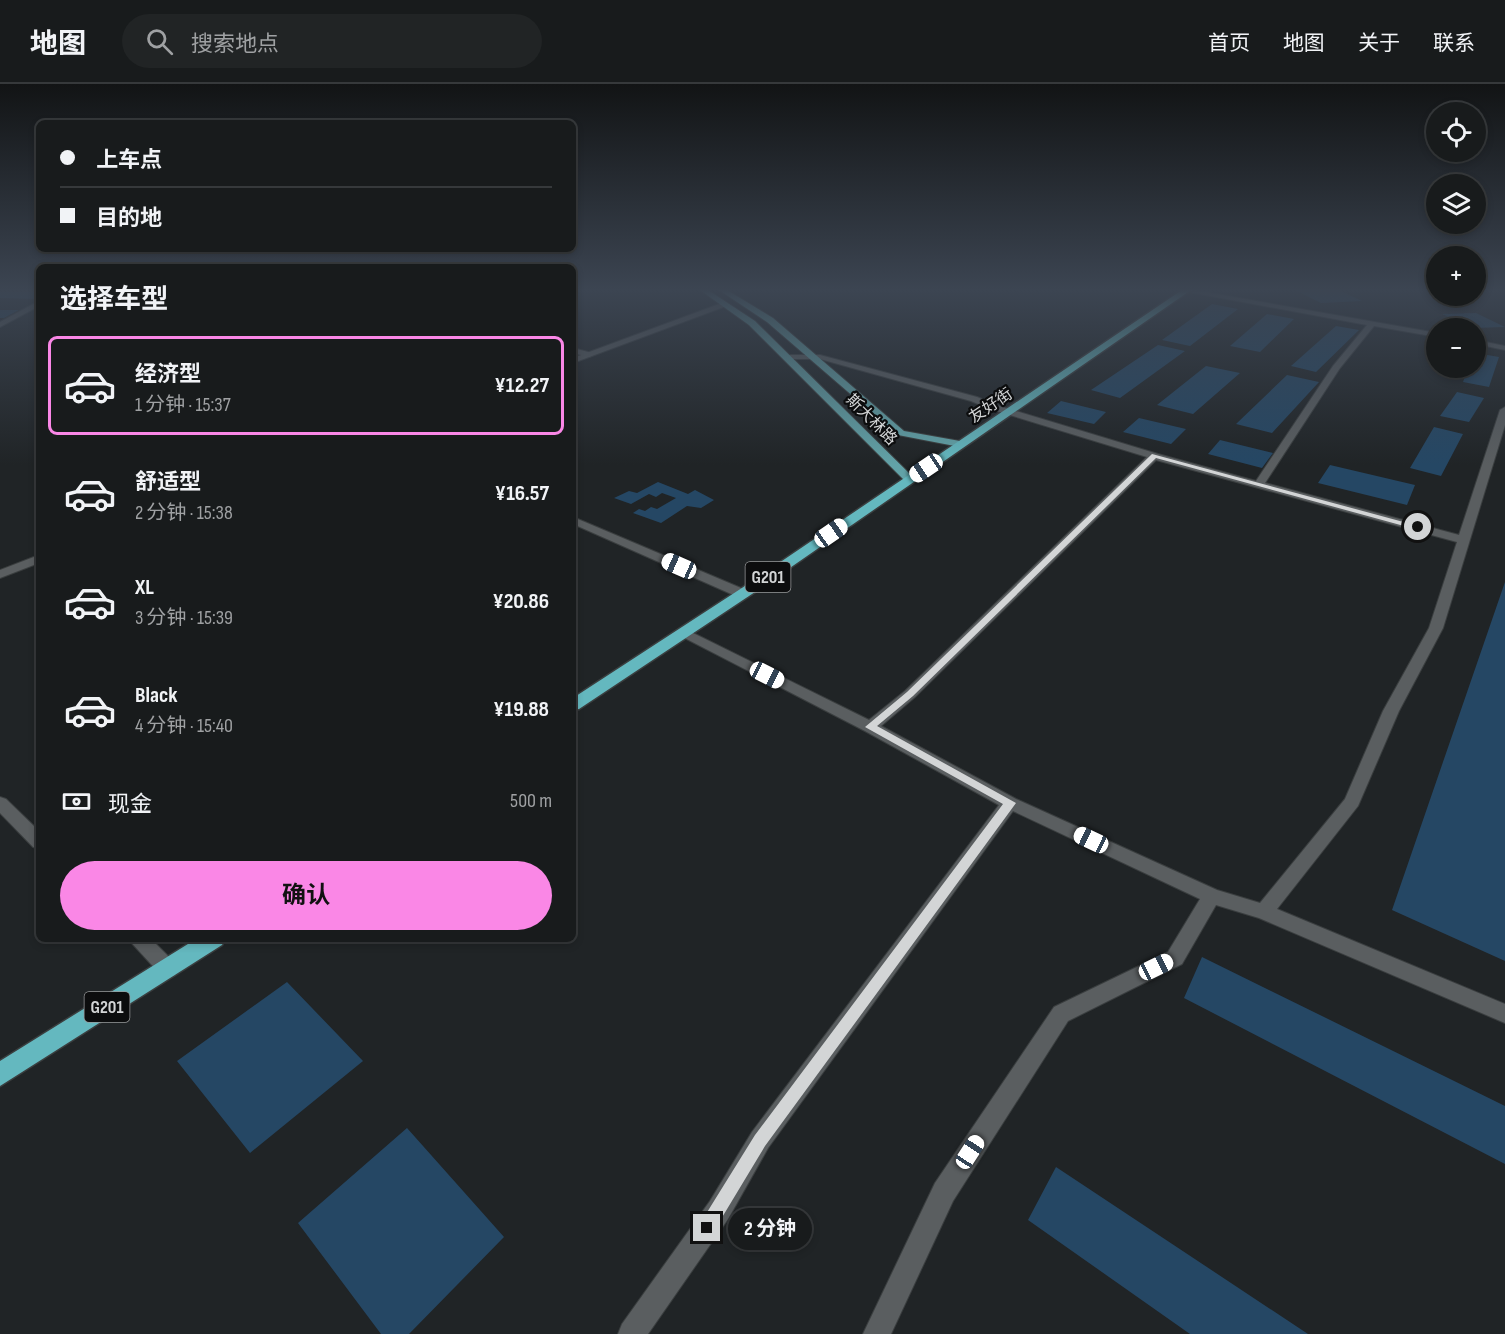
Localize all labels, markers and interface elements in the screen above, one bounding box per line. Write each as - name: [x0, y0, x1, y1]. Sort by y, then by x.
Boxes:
- search box: [122, 14, 542, 68]
- icon: search: [143, 25, 176, 58]
- text: 地图: [30, 28, 86, 61]
- text: 搜索地点: [191, 31, 279, 58]
- text: 首页: [1208, 31, 1250, 56]
- text: 地图: [1283, 31, 1325, 56]
- text: 关于: [1358, 31, 1400, 56]
- text: 联系: [1433, 31, 1475, 56]
- map controls: [1426, 102, 1486, 378]
- button: locate: [1426, 102, 1486, 162]
- text: 上车点: [96, 147, 162, 174]
- button: layers: [1426, 174, 1486, 234]
- text: 目的地: [96, 205, 162, 232]
- button: +: [1426, 246, 1486, 306]
- text: 选择车型: [60, 284, 168, 316]
- button: −: [1426, 318, 1486, 378]
- icon: car: [63, 359, 117, 413]
- text: 经济型: [135, 361, 201, 388]
- text: ¥12.27: [494, 372, 549, 399]
- street label: 友好街: [966, 385, 1016, 427]
- street label: 斯大林路: [842, 391, 900, 449]
- text: 1 分钟 · 15:37: [135, 393, 231, 417]
- car: [906, 450, 946, 486]
- icon: car: [63, 467, 117, 521]
- text: 舒适型: [135, 469, 201, 496]
- text: ¥16.57: [495, 480, 549, 507]
- text: 2 分钟 · 15:38: [135, 501, 233, 525]
- route start: [1404, 513, 1431, 540]
- car: [811, 515, 851, 551]
- car: [659, 550, 699, 582]
- road number: G201: [746, 562, 790, 592]
- text: XL: [135, 574, 154, 601]
- icon: car: [63, 575, 117, 629]
- text: ¥20.86: [492, 588, 549, 615]
- text: 3 分钟 · 15:39: [135, 606, 233, 630]
- car: [747, 659, 787, 691]
- text: Black: [135, 682, 177, 709]
- icon: car: [63, 683, 117, 737]
- text: ¥19.88: [493, 696, 549, 723]
- text: 4 分钟 · 15:40: [135, 714, 233, 738]
- icon: cash: [60, 785, 93, 818]
- text: 500 m: [510, 789, 552, 813]
- text: 现金: [108, 791, 152, 818]
- car: [1071, 824, 1111, 856]
- button: 确认: [60, 861, 552, 930]
- car: [1136, 951, 1176, 983]
- road number: G201: [84, 992, 130, 1022]
- car: [953, 1132, 987, 1172]
- callout: 2 分钟: [728, 1207, 812, 1249]
- route end: [693, 1214, 720, 1241]
- text: 2 分钟: [744, 1217, 796, 1241]

